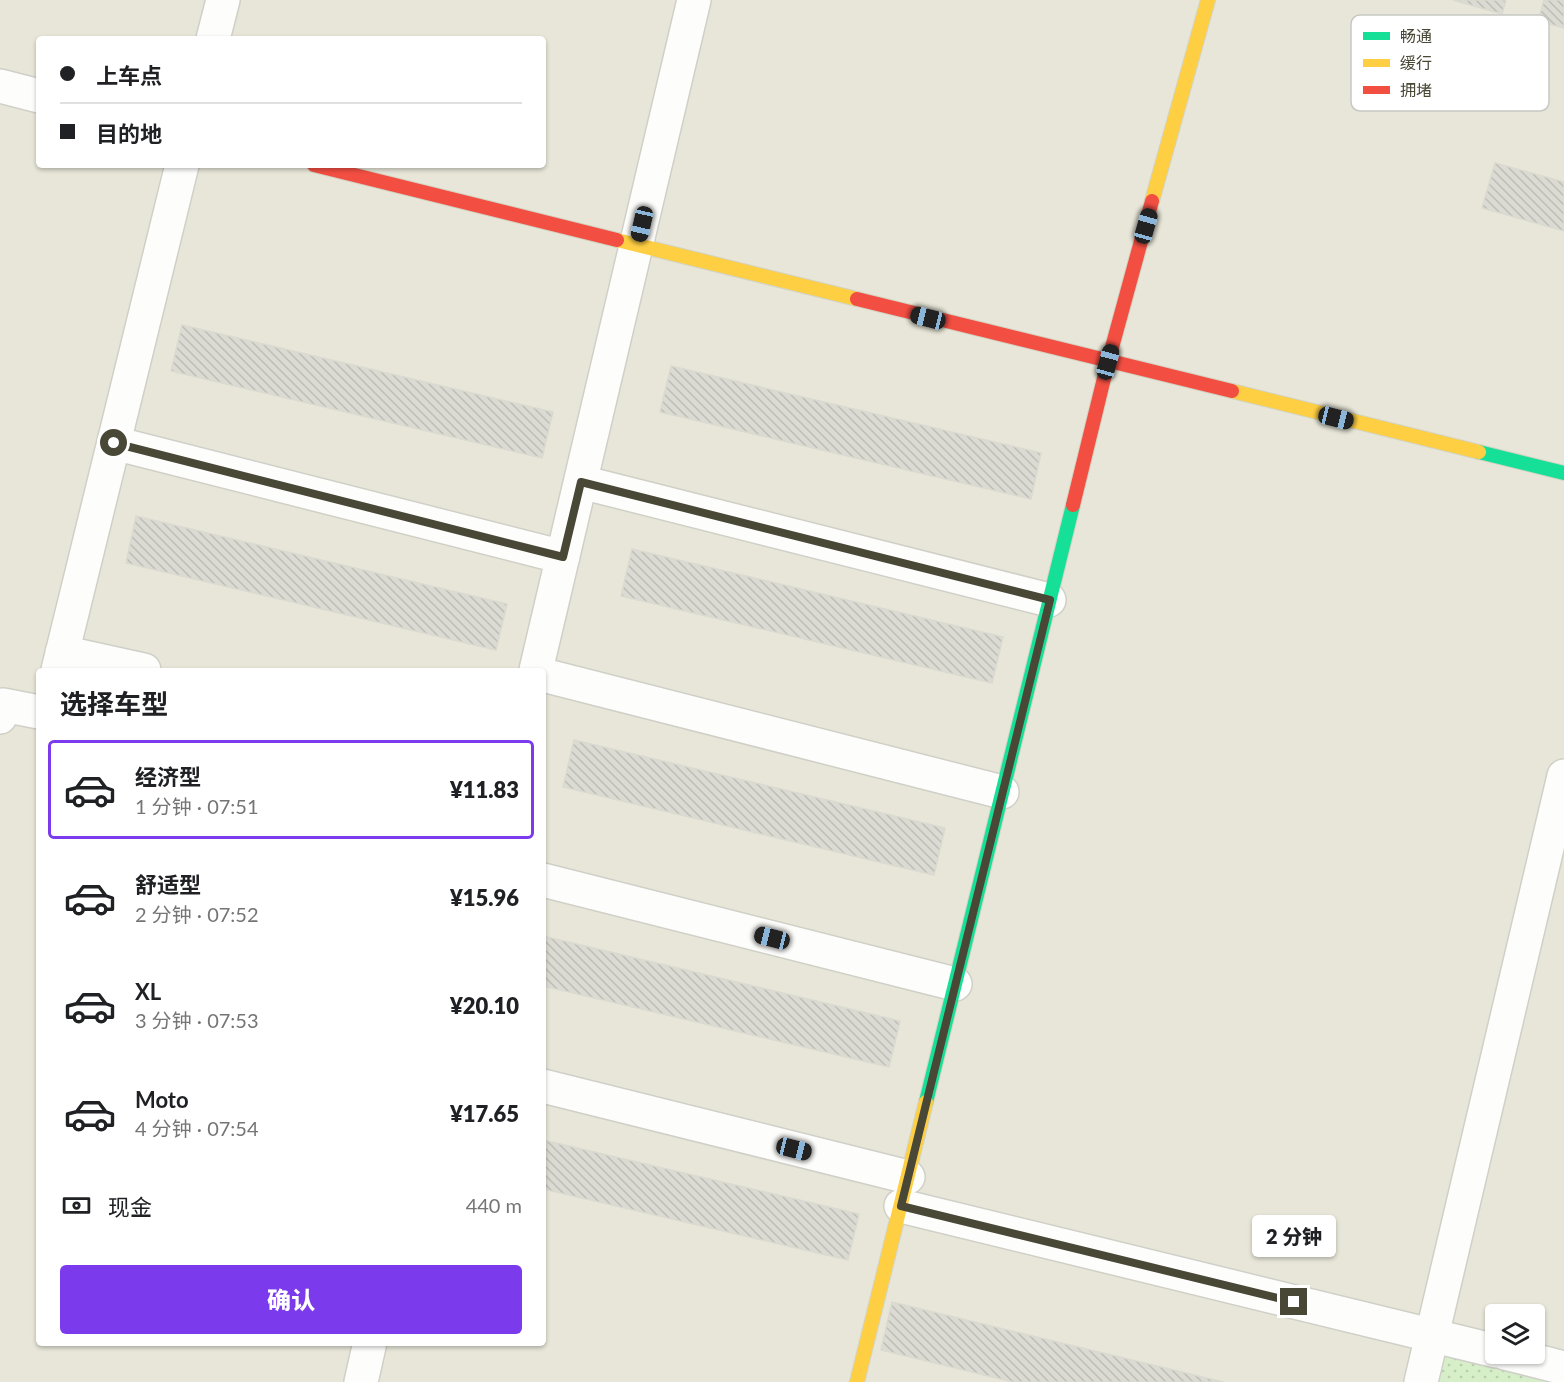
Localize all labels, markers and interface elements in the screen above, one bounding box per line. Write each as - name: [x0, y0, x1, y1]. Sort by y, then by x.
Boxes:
- legend: [1351, 15, 1549, 111]
- text: 畅通: [1400, 26, 1432, 45]
- text: 缓行: [1400, 53, 1432, 72]
- text: 上车点: [96, 62, 162, 89]
- text: 拥堵: [1400, 80, 1432, 99]
- text: 目的地: [96, 120, 162, 147]
- car: [629, 204, 655, 244]
- car: [1132, 206, 1160, 246]
- car: [908, 305, 948, 331]
- car: [1095, 342, 1121, 382]
- car: [1316, 405, 1356, 431]
- route start: [100, 429, 127, 456]
- text: 选择车型: [60, 687, 168, 720]
- icon: car: [63, 763, 117, 817]
- text: 经济型: [135, 763, 201, 790]
- text: ¥11.83: [450, 776, 519, 803]
- text: 1 分钟 · 07:51: [135, 794, 259, 818]
- icon: car: [63, 871, 117, 925]
- text: 舒适型: [135, 871, 201, 898]
- text: ¥15.96: [450, 884, 519, 911]
- text: 2 分钟 · 07:52: [135, 902, 259, 926]
- car: [752, 925, 792, 951]
- text: XL: [135, 978, 161, 1005]
- icon: car: [63, 979, 117, 1033]
- text: ¥20.10: [450, 992, 519, 1019]
- text: 3 分钟 · 07:53: [135, 1008, 259, 1032]
- text: Moto: [135, 1086, 189, 1113]
- icon: car: [63, 1087, 117, 1141]
- text: ¥17.65: [450, 1100, 519, 1127]
- text: 4 分钟 · 07:54: [135, 1116, 259, 1140]
- car: [774, 1136, 814, 1162]
- icon: cash: [60, 1189, 93, 1222]
- text: 现金: [108, 1193, 152, 1220]
- text: 440 m: [466, 1193, 522, 1217]
- callout: 2 分钟: [1252, 1215, 1336, 1257]
- text: 2 分钟: [1266, 1224, 1322, 1248]
- button: 确认: [60, 1265, 522, 1334]
- route end: [1280, 1288, 1307, 1315]
- map controls: [1485, 1304, 1545, 1364]
- button: layers: [1485, 1304, 1545, 1364]

